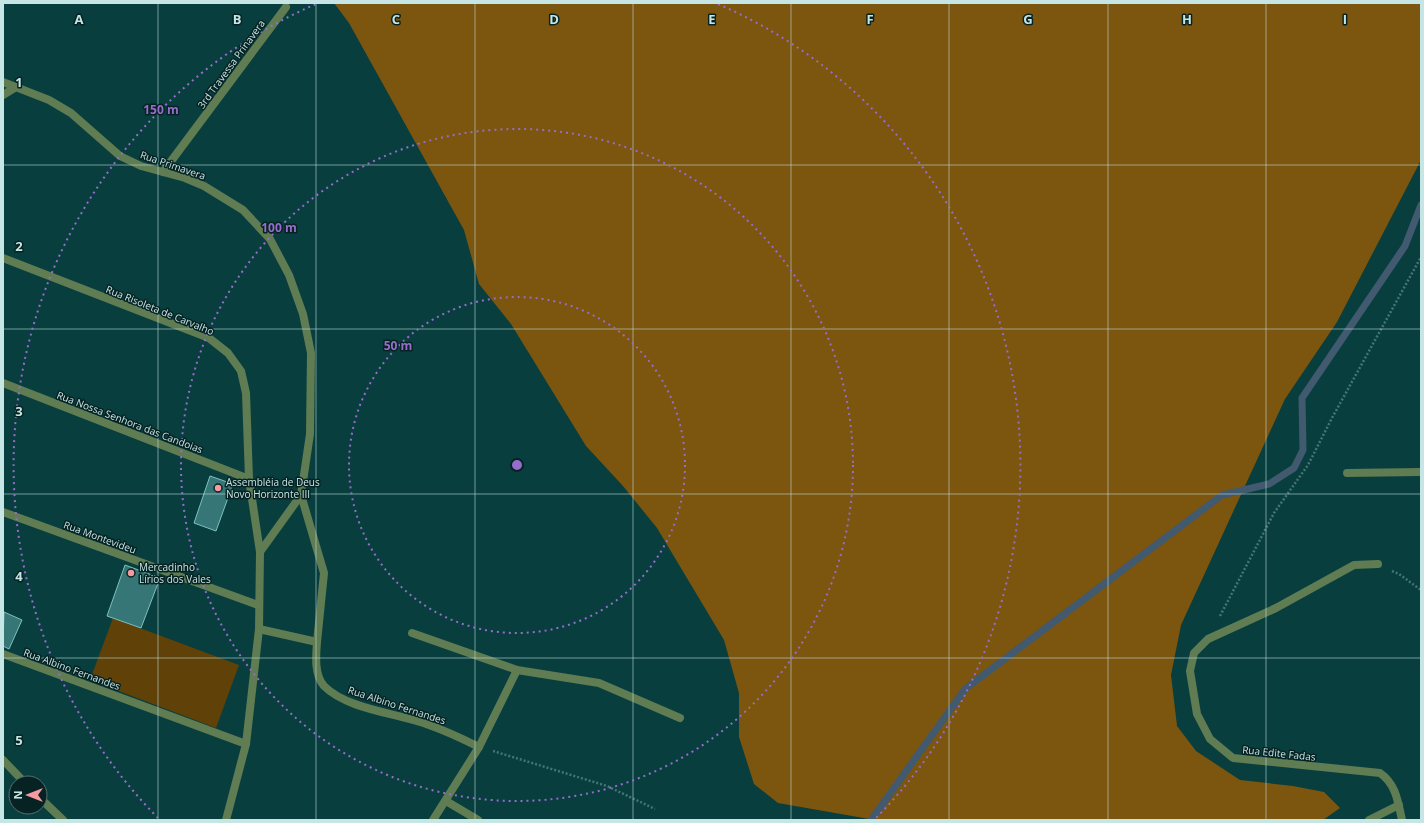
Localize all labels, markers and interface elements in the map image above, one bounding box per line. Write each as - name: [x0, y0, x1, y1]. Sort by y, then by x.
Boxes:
- text: A: [75, 10, 84, 28]
- text: B: [233, 10, 242, 28]
- text: C: [392, 10, 400, 28]
- text: D: [549, 10, 559, 28]
- text: E: [708, 10, 716, 28]
- text: F: [866, 10, 874, 28]
- text: G: [1023, 10, 1033, 28]
- text: H: [1182, 10, 1192, 28]
- text: I: [1343, 10, 1347, 28]
- street label: 3rd Travessa Prinavera: [194, 17, 268, 111]
- text: 1: [15, 73, 23, 91]
- text: 150 m: [143, 101, 179, 118]
- street label: Rua Primavera: [138, 147, 208, 183]
- text: 100 m: [261, 219, 297, 236]
- text: 2: [15, 237, 23, 255]
- street label: Rua Risoleta de Carvalho: [104, 282, 216, 338]
- text: 50 m: [384, 337, 412, 354]
- street label: Rua Nossa Senhora das Candoias: [55, 388, 205, 456]
- text: 3: [15, 402, 23, 420]
- centre of rings: [510, 458, 524, 472]
- place label: Assembléia de Deus Novo Horizonte III: [226, 475, 320, 501]
- marker: Assembléia de Deus Novo Horizonte III: [213, 483, 223, 493]
- street label: Rua Montevideu: [62, 517, 138, 557]
- place label: Mercadinho Lírios dos Vales: [139, 560, 211, 586]
- text: 4: [15, 567, 23, 585]
- marker: Mercadinho Lírios dos Vales: [126, 568, 136, 578]
- street label: Rua Albino Fernandes: [22, 645, 122, 693]
- street label: Rua Albino Fernandes: [346, 683, 448, 727]
- text: 5: [15, 731, 23, 749]
- street label: Rua Edite Fadas: [1242, 742, 1317, 764]
- north arrow: [8, 775, 48, 815]
- text: N: [10, 791, 25, 799]

